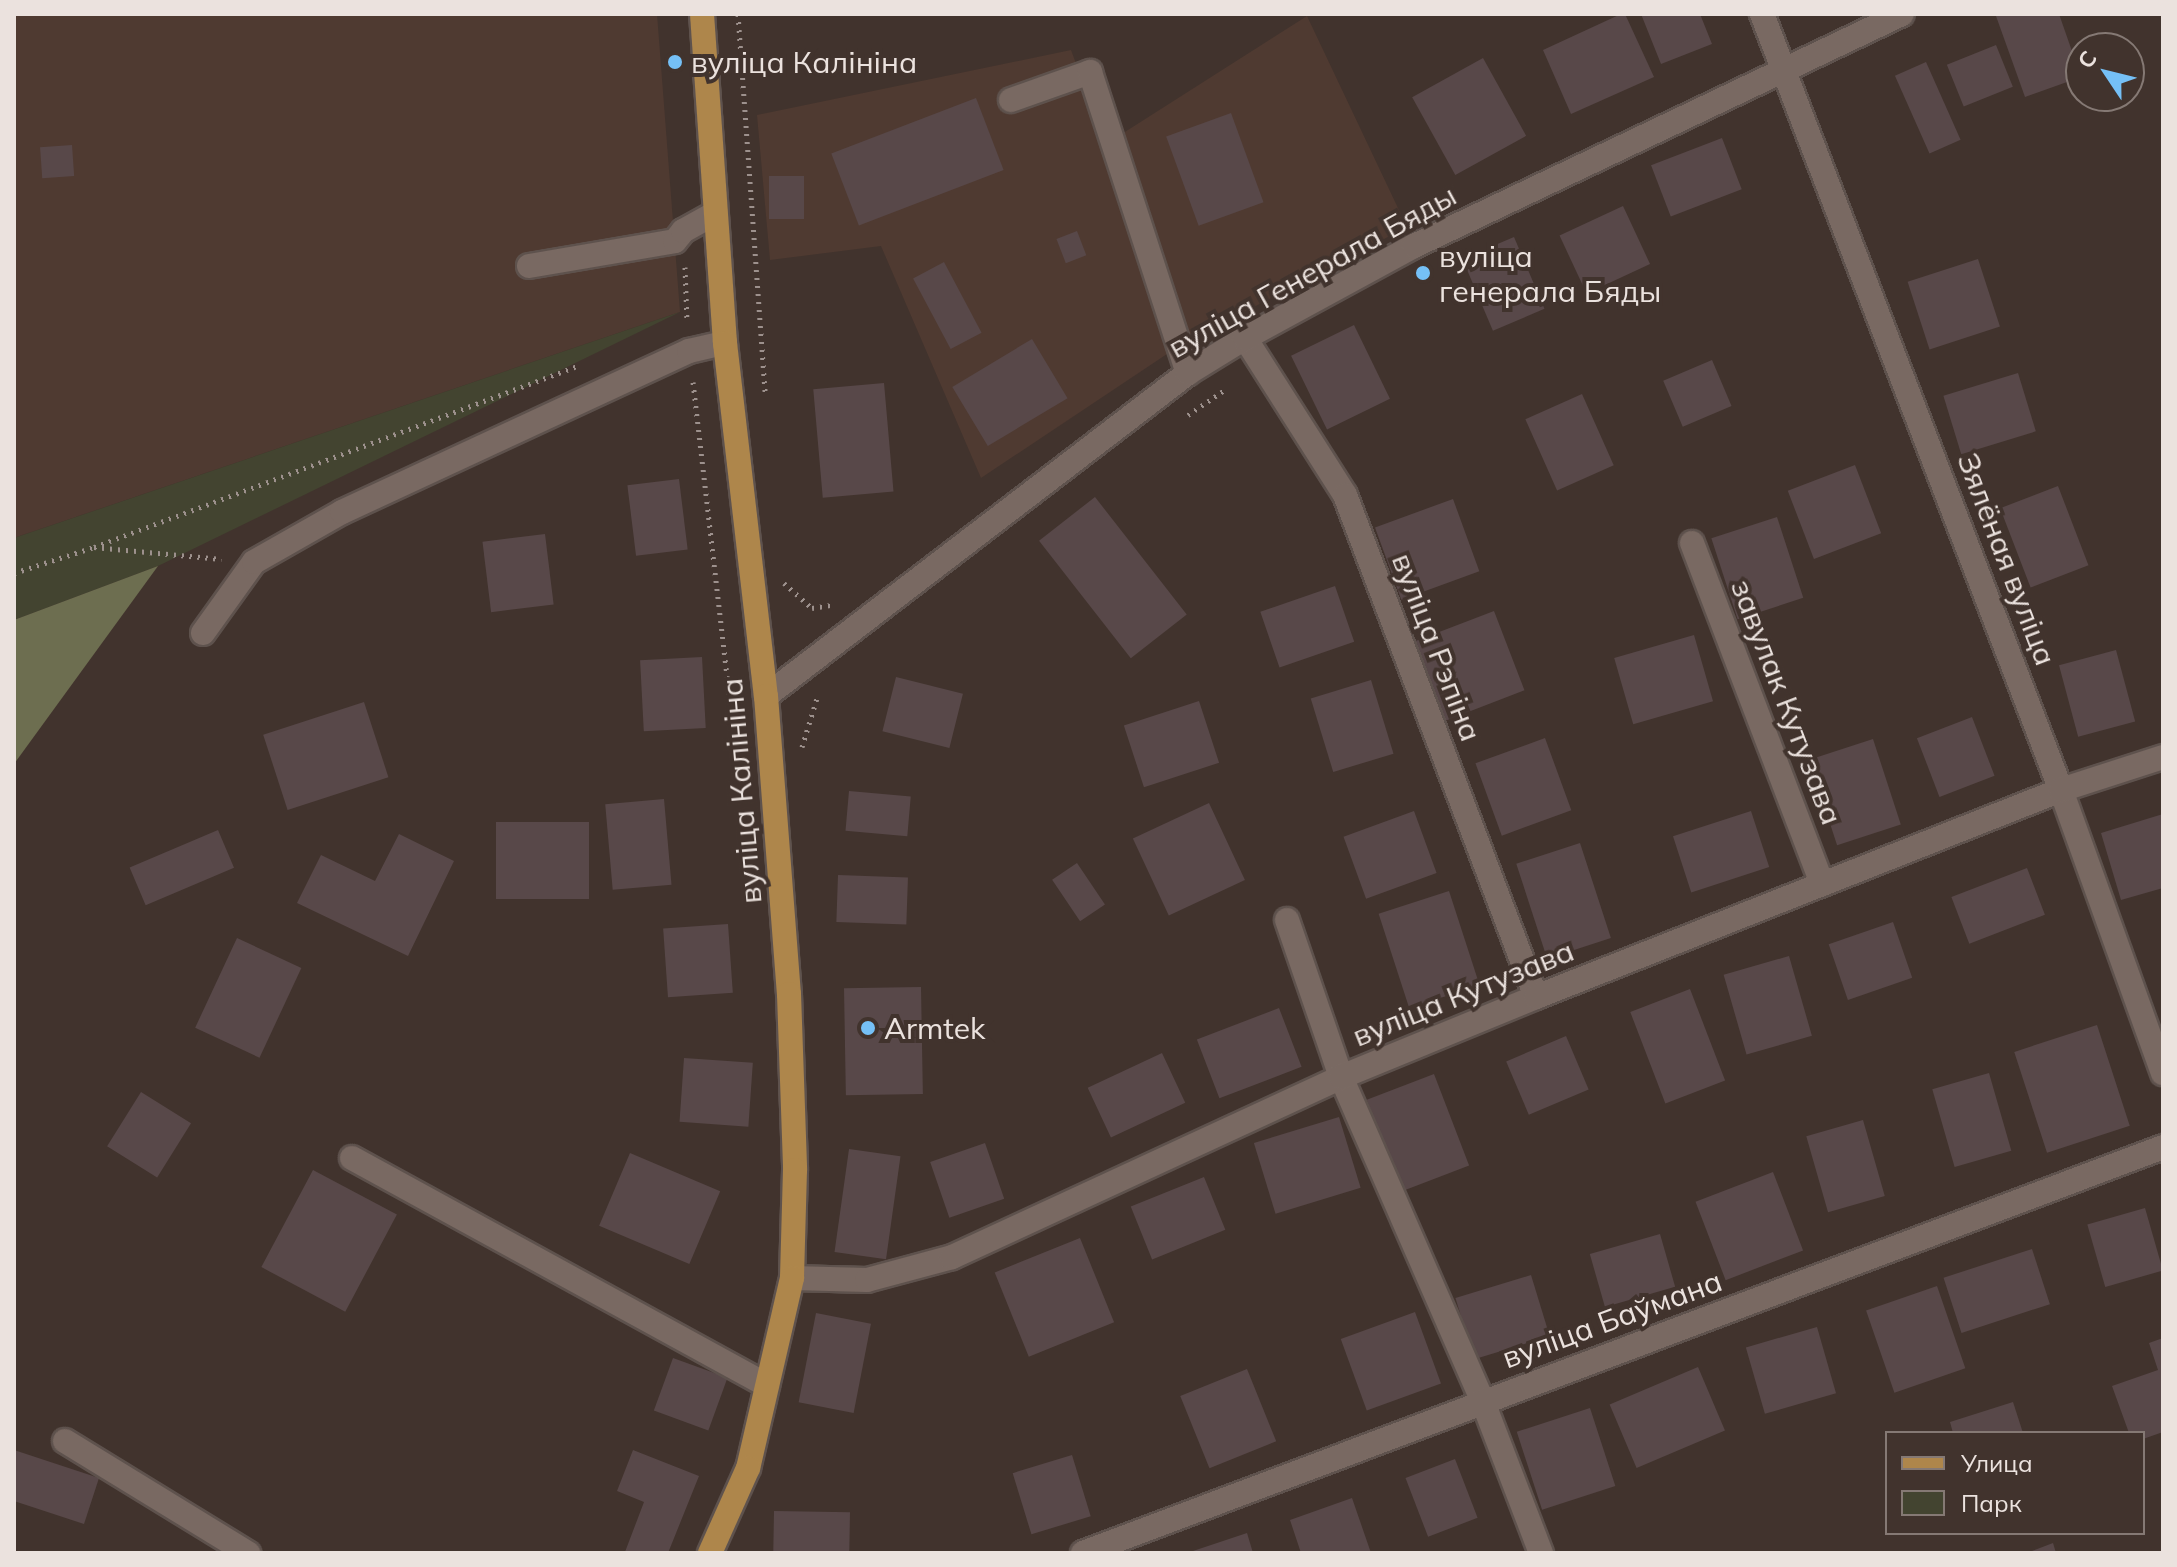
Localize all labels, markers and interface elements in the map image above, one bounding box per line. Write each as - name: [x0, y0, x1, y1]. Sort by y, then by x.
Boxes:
- north arrow: [2065, 32, 2145, 112]
- place label: вуліца Калініна: [691, 44, 917, 80]
- text: С: [2071, 45, 2103, 74]
- marker: вуліца Калініна: [666, 53, 684, 71]
- street label: вуліца Генерала Бяды: [1162, 177, 1462, 365]
- place label: вуліца генерала Бяды: [1439, 238, 1661, 308]
- marker: вуліца генерала Бяды: [1414, 264, 1432, 282]
- street label: Зялёная вуліца: [1950, 448, 2064, 670]
- street label: вуліца Рэпіна: [1385, 548, 1489, 746]
- street label: завулак Кутузава: [1724, 575, 1850, 829]
- street label: вуліца Калініна: [713, 677, 769, 905]
- street label: вуліца Кутузава: [1347, 932, 1579, 1054]
- place label: Armtek: [884, 1010, 985, 1046]
- marker: Armtek: [859, 1019, 877, 1037]
- street label: вуліца Баўмана: [1497, 1263, 1727, 1375]
- legend: [1885, 1431, 2145, 1535]
- text: Улица: [1961, 1448, 2033, 1478]
- text: Парк: [1961, 1488, 2022, 1518]

